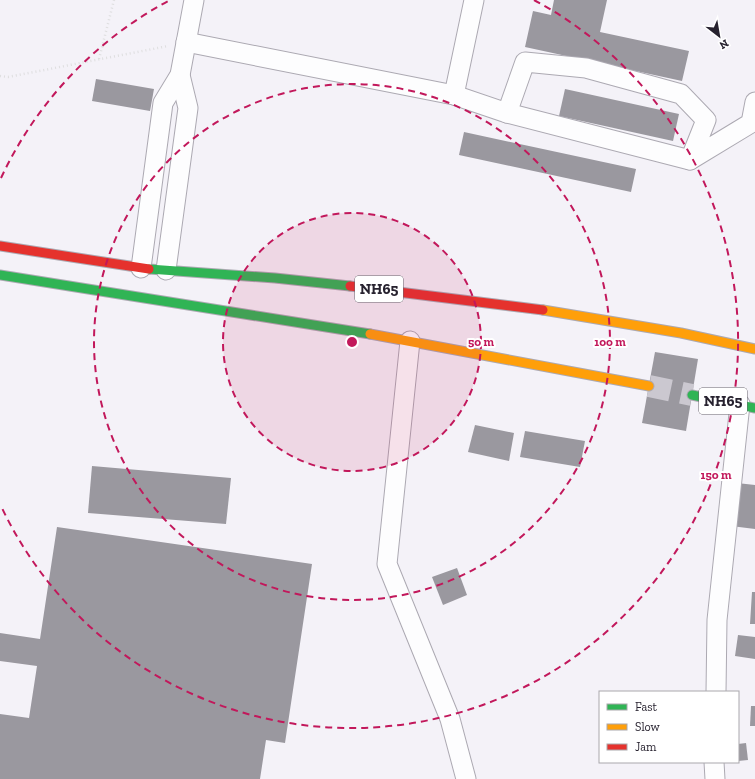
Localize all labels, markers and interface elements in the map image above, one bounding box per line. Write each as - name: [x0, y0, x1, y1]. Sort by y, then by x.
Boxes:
- north arrow: [699, 16, 739, 56]
- text: N: [716, 36, 731, 52]
- road number: NH65: [355, 276, 403, 302]
- centre of rings: [345, 335, 359, 349]
- text: 50 m: [468, 335, 494, 349]
- text: 100 m: [594, 335, 626, 349]
- road number: NH65: [699, 388, 747, 414]
- text: 150 m: [701, 468, 732, 482]
- legend: [599, 691, 739, 763]
- text: Fast: [635, 700, 658, 714]
- text: Slow: [635, 720, 661, 734]
- text: Jam: [635, 740, 657, 754]

